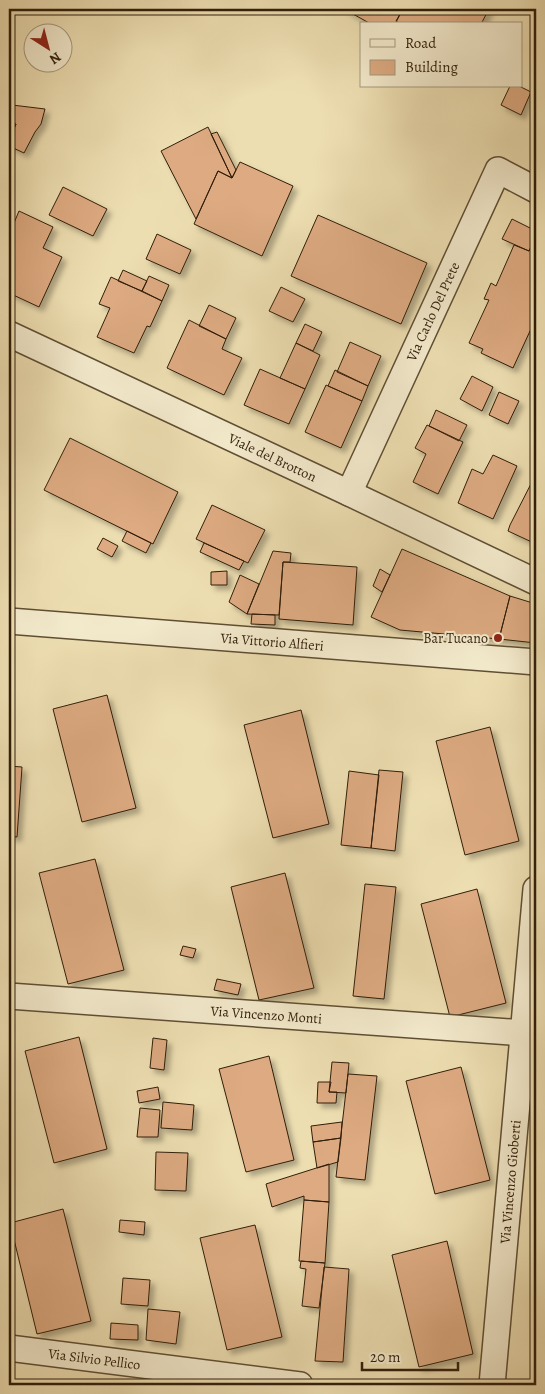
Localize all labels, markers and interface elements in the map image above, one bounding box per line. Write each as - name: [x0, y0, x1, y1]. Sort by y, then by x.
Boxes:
- north arrow: [22, 22, 72, 72]
- legend: [360, 22, 522, 88]
- text: Road: [405, 33, 437, 53]
- text: N: [46, 47, 65, 69]
- text: Building: [405, 57, 458, 77]
- street label: Via Carlo Del Prete: [401, 259, 464, 365]
- street label: Viale del Brotton: [224, 428, 320, 486]
- street label: Via Vittorio Alfieri: [219, 628, 325, 655]
- place label: Bar Tucano: [423, 629, 488, 648]
- marker: Bar Tucano: [492, 632, 504, 644]
- street label: Via Vincenzo Monti: [209, 1001, 323, 1028]
- street label: Via Vincenzo Gioberti: [495, 1119, 525, 1245]
- scale bar: [362, 1339, 459, 1371]
- street label: Via Silvio Pellico: [46, 1343, 142, 1374]
- text: 20 m: [370, 1347, 401, 1367]

